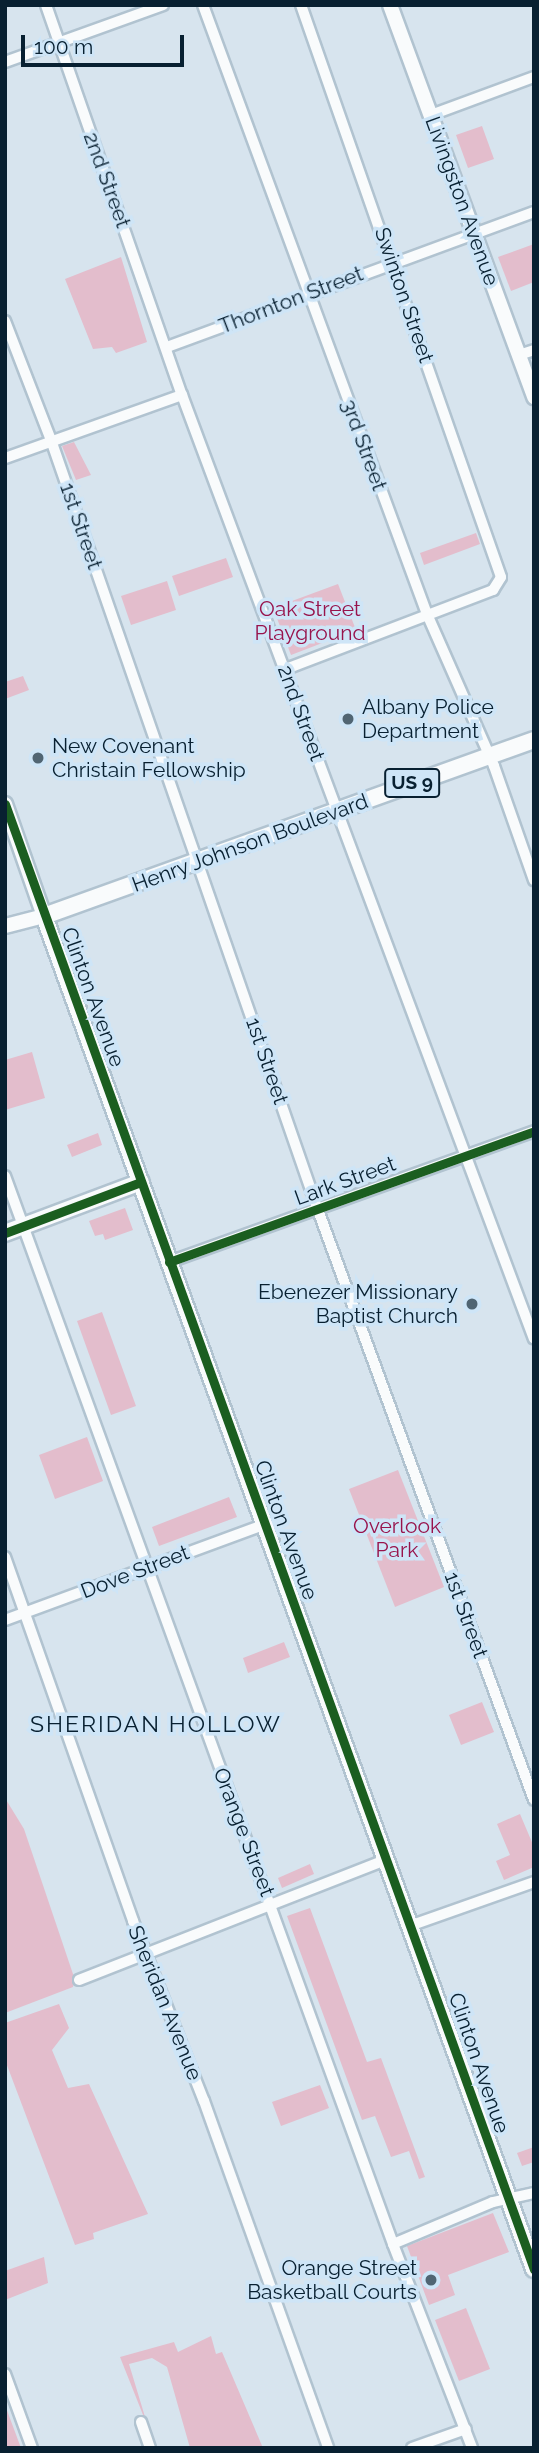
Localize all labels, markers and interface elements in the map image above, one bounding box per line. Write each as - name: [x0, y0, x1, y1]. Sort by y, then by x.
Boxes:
- scale bar: [24, 21, 187, 65]
- text: 100 m: [34, 34, 93, 59]
- street label: Livingston Avenue: [420, 113, 504, 289]
- street label: 2nd Street: [78, 129, 136, 231]
- street label: Swinton Street: [369, 224, 439, 366]
- street label: Thornton Street: [215, 261, 367, 339]
- street label: 3rd Street: [336, 396, 392, 494]
- street label: 1st Street: [54, 479, 108, 573]
- park label: Oak Street Playground: [254, 596, 366, 646]
- street label: 2nd Street: [272, 662, 330, 764]
- place label: Albany Police Department: [362, 694, 494, 744]
- marker: Albany Police Department: [340, 711, 356, 727]
- place label: New Covenant Christain Fellowship: [52, 733, 246, 783]
- marker: New Covenant Christain Fellowship: [30, 750, 46, 766]
- road number: US 9: [384, 768, 440, 798]
- street label: Henry Johnson Boulevard: [128, 788, 372, 898]
- street label: Clinton Avenue: [56, 923, 130, 1071]
- street label: 1st Street: [240, 1014, 294, 1108]
- street label: Lark Street: [291, 1151, 399, 1211]
- place label: Ebenezer Missionary Baptist Church: [258, 1279, 458, 1329]
- marker: Ebenezer Missionary Baptist Church: [464, 1296, 480, 1312]
- street label: Clinton Avenue: [249, 1456, 323, 1604]
- park label: Overlook Park: [353, 1513, 441, 1563]
- street label: Dove Street: [77, 1540, 193, 1604]
- street label: 1st Street: [439, 1569, 493, 1661]
- district label: SHERIDAN HOLLOW: [32, 1710, 280, 1738]
- street label: Orange Street: [208, 1764, 280, 1900]
- street label: Sheridan Avenue: [122, 1922, 208, 2084]
- street label: Clinton Avenue: [443, 1989, 515, 2137]
- place label: Orange Street Basketball Courts: [246, 2255, 417, 2305]
- marker: Orange Street Basketball Courts: [423, 2272, 439, 2288]

